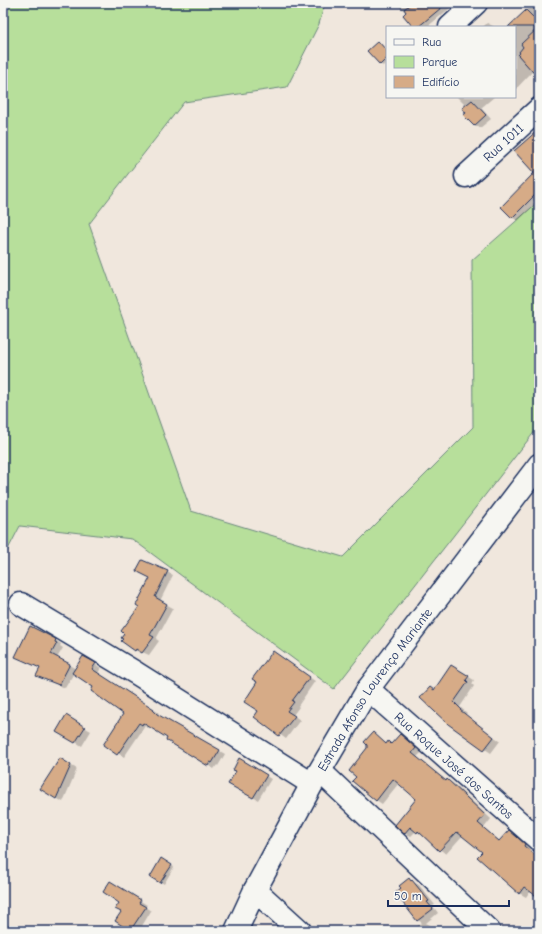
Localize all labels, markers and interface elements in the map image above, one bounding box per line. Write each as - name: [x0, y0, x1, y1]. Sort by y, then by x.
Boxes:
- legend: [386, 26, 516, 98]
- text: Rua: [422, 35, 441, 49]
- text: Parque: [422, 55, 457, 69]
- text: Edifício: [422, 75, 459, 89]
- street label: Rua 1011: [480, 120, 526, 164]
- street label: Estrada Afonso Lourenço Mariante: [314, 605, 435, 774]
- street label: Rua Roque José dos Santos: [392, 709, 517, 821]
- scale bar: [388, 882, 509, 908]
- text: 50 m: [394, 889, 422, 903]

